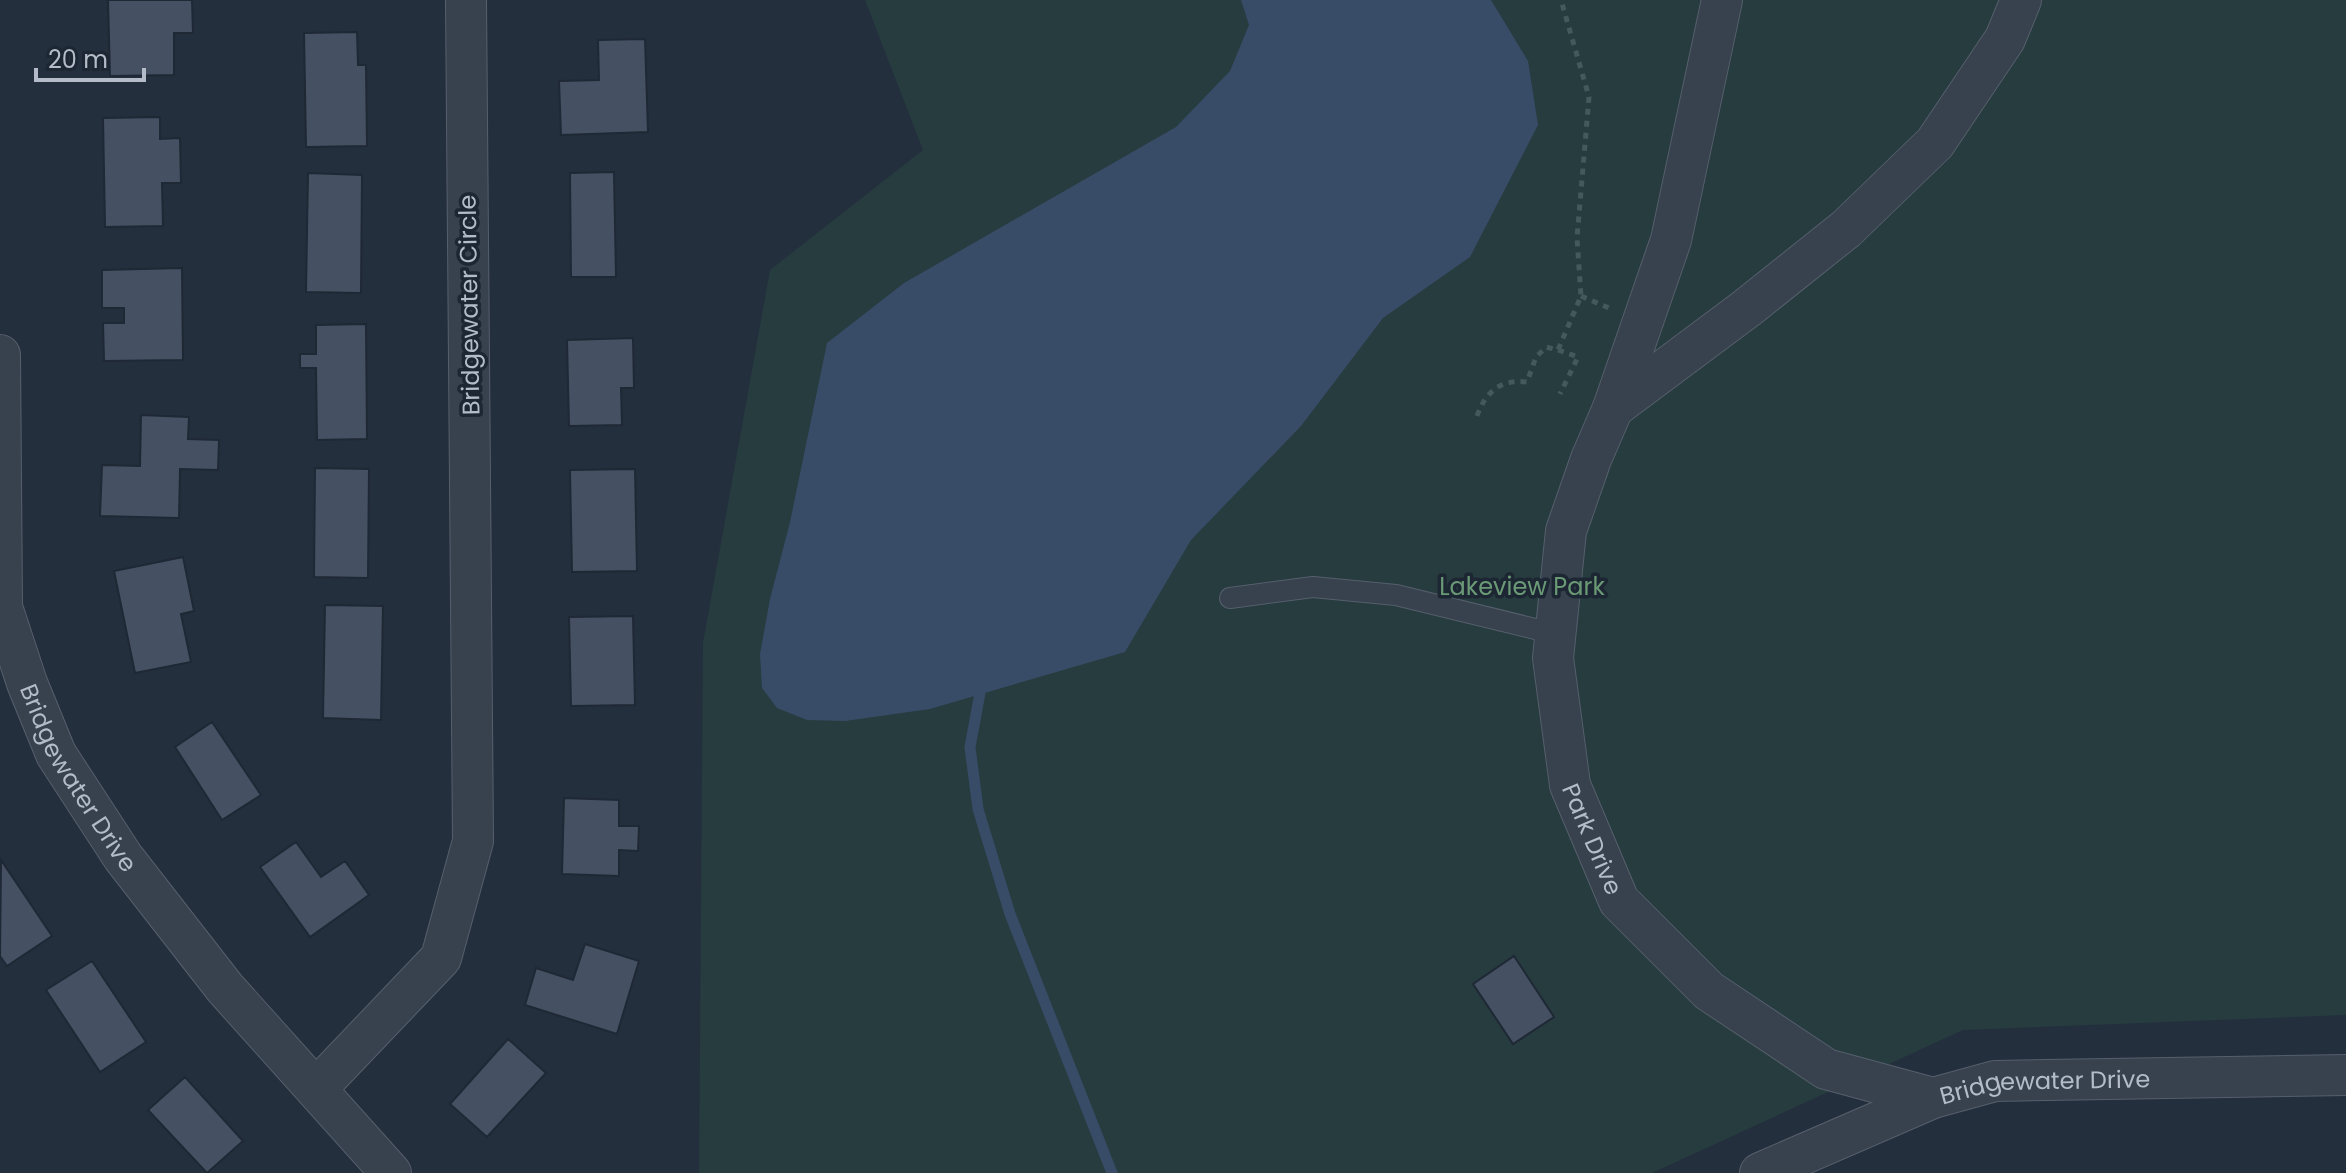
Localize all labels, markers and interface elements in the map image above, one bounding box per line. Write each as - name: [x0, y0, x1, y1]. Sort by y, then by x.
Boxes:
- scale bar: [36, 32, 144, 82]
- text: 20 m: [48, 43, 108, 76]
- street label: Bridgewater Circle: [451, 194, 487, 416]
- park label: Lakeview Park: [1439, 570, 1605, 603]
- street label: Bridgewater Drive: [12, 679, 145, 879]
- street label: Park Drive: [1555, 778, 1631, 900]
- street label: Bridgewater Drive: [1936, 1062, 2150, 1112]

